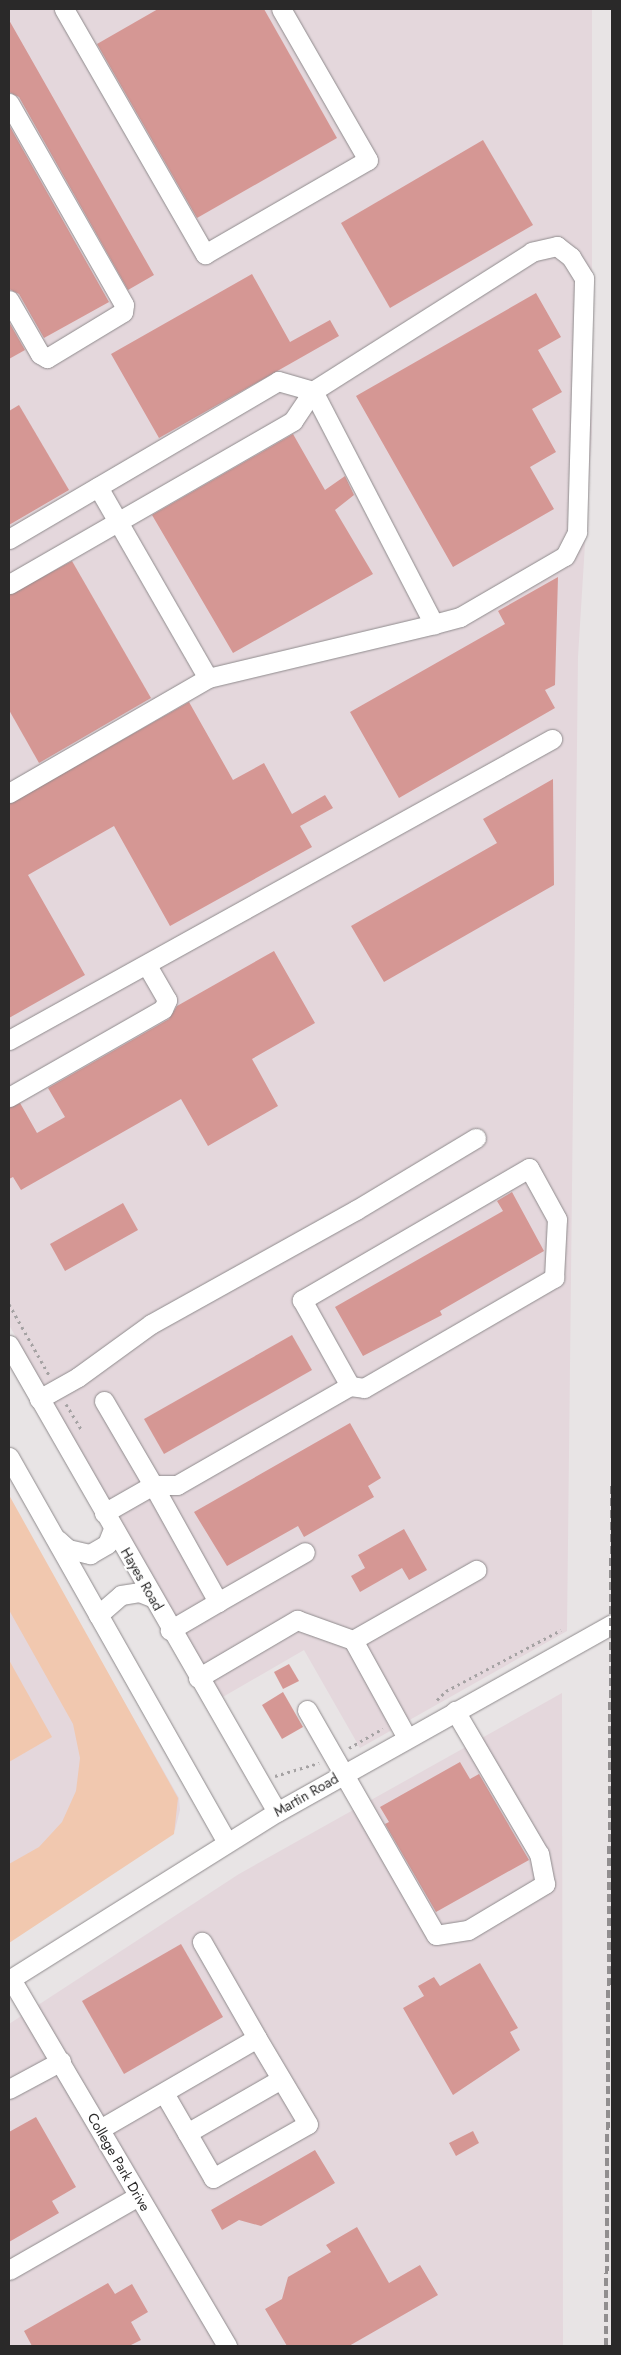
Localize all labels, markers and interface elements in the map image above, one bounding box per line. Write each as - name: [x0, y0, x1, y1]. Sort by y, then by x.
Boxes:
- street label: Hayes Road: [117, 1545, 167, 1613]
- street label: Martin Road: [271, 1770, 341, 1820]
- street label: College Park Drive: [84, 2110, 154, 2214]

